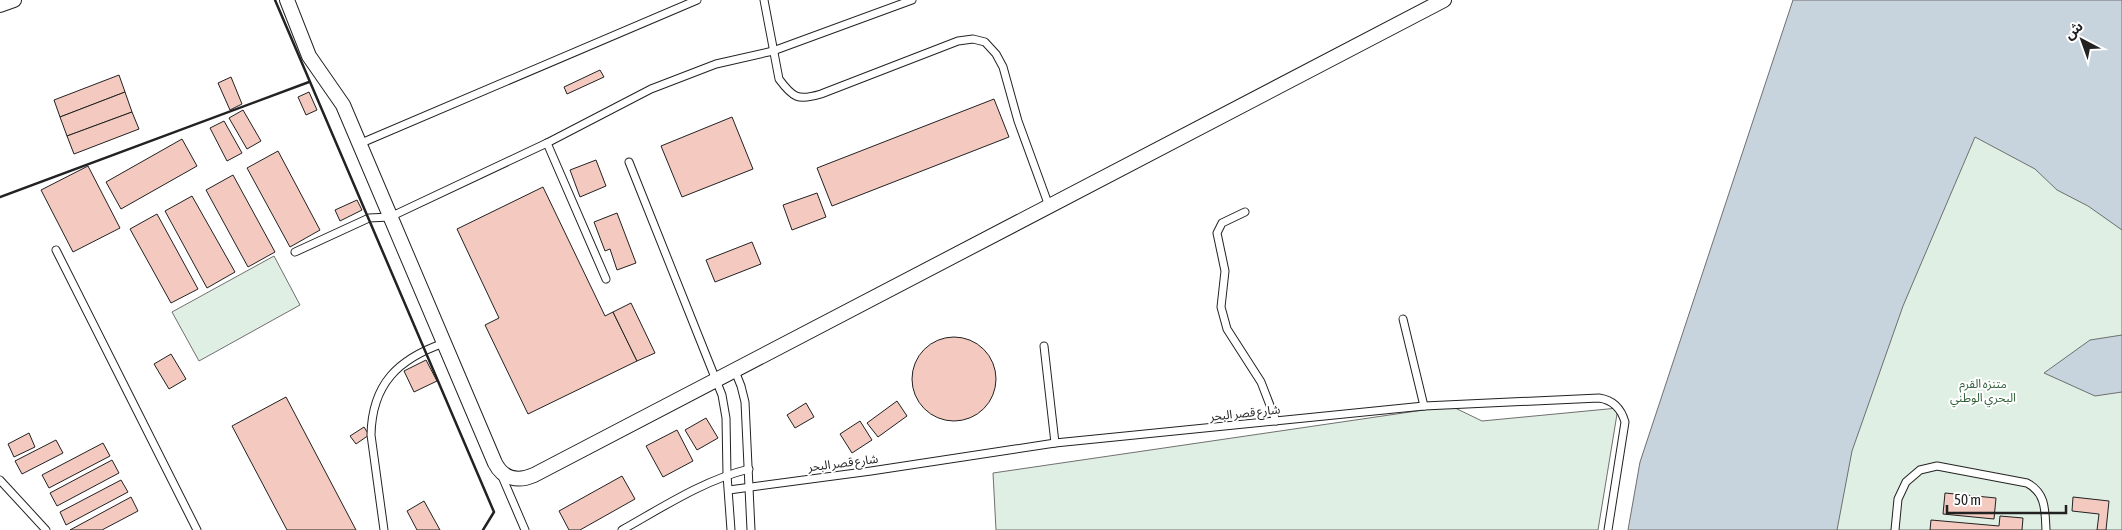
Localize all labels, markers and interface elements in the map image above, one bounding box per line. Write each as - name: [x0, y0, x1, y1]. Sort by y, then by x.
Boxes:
- north arrow: [2057, 15, 2107, 65]
- text: ش: [2061, 18, 2086, 43]
- park label: متنزه القرم البحري الوطني: [1950, 377, 2016, 408]
- street label: شارع قصر البحر: [1208, 402, 1281, 426]
- street label: شارع قصر البحر: [806, 452, 879, 476]
- scale bar: [1947, 482, 2066, 514]
- text: 50 m: [1954, 491, 1981, 508]

